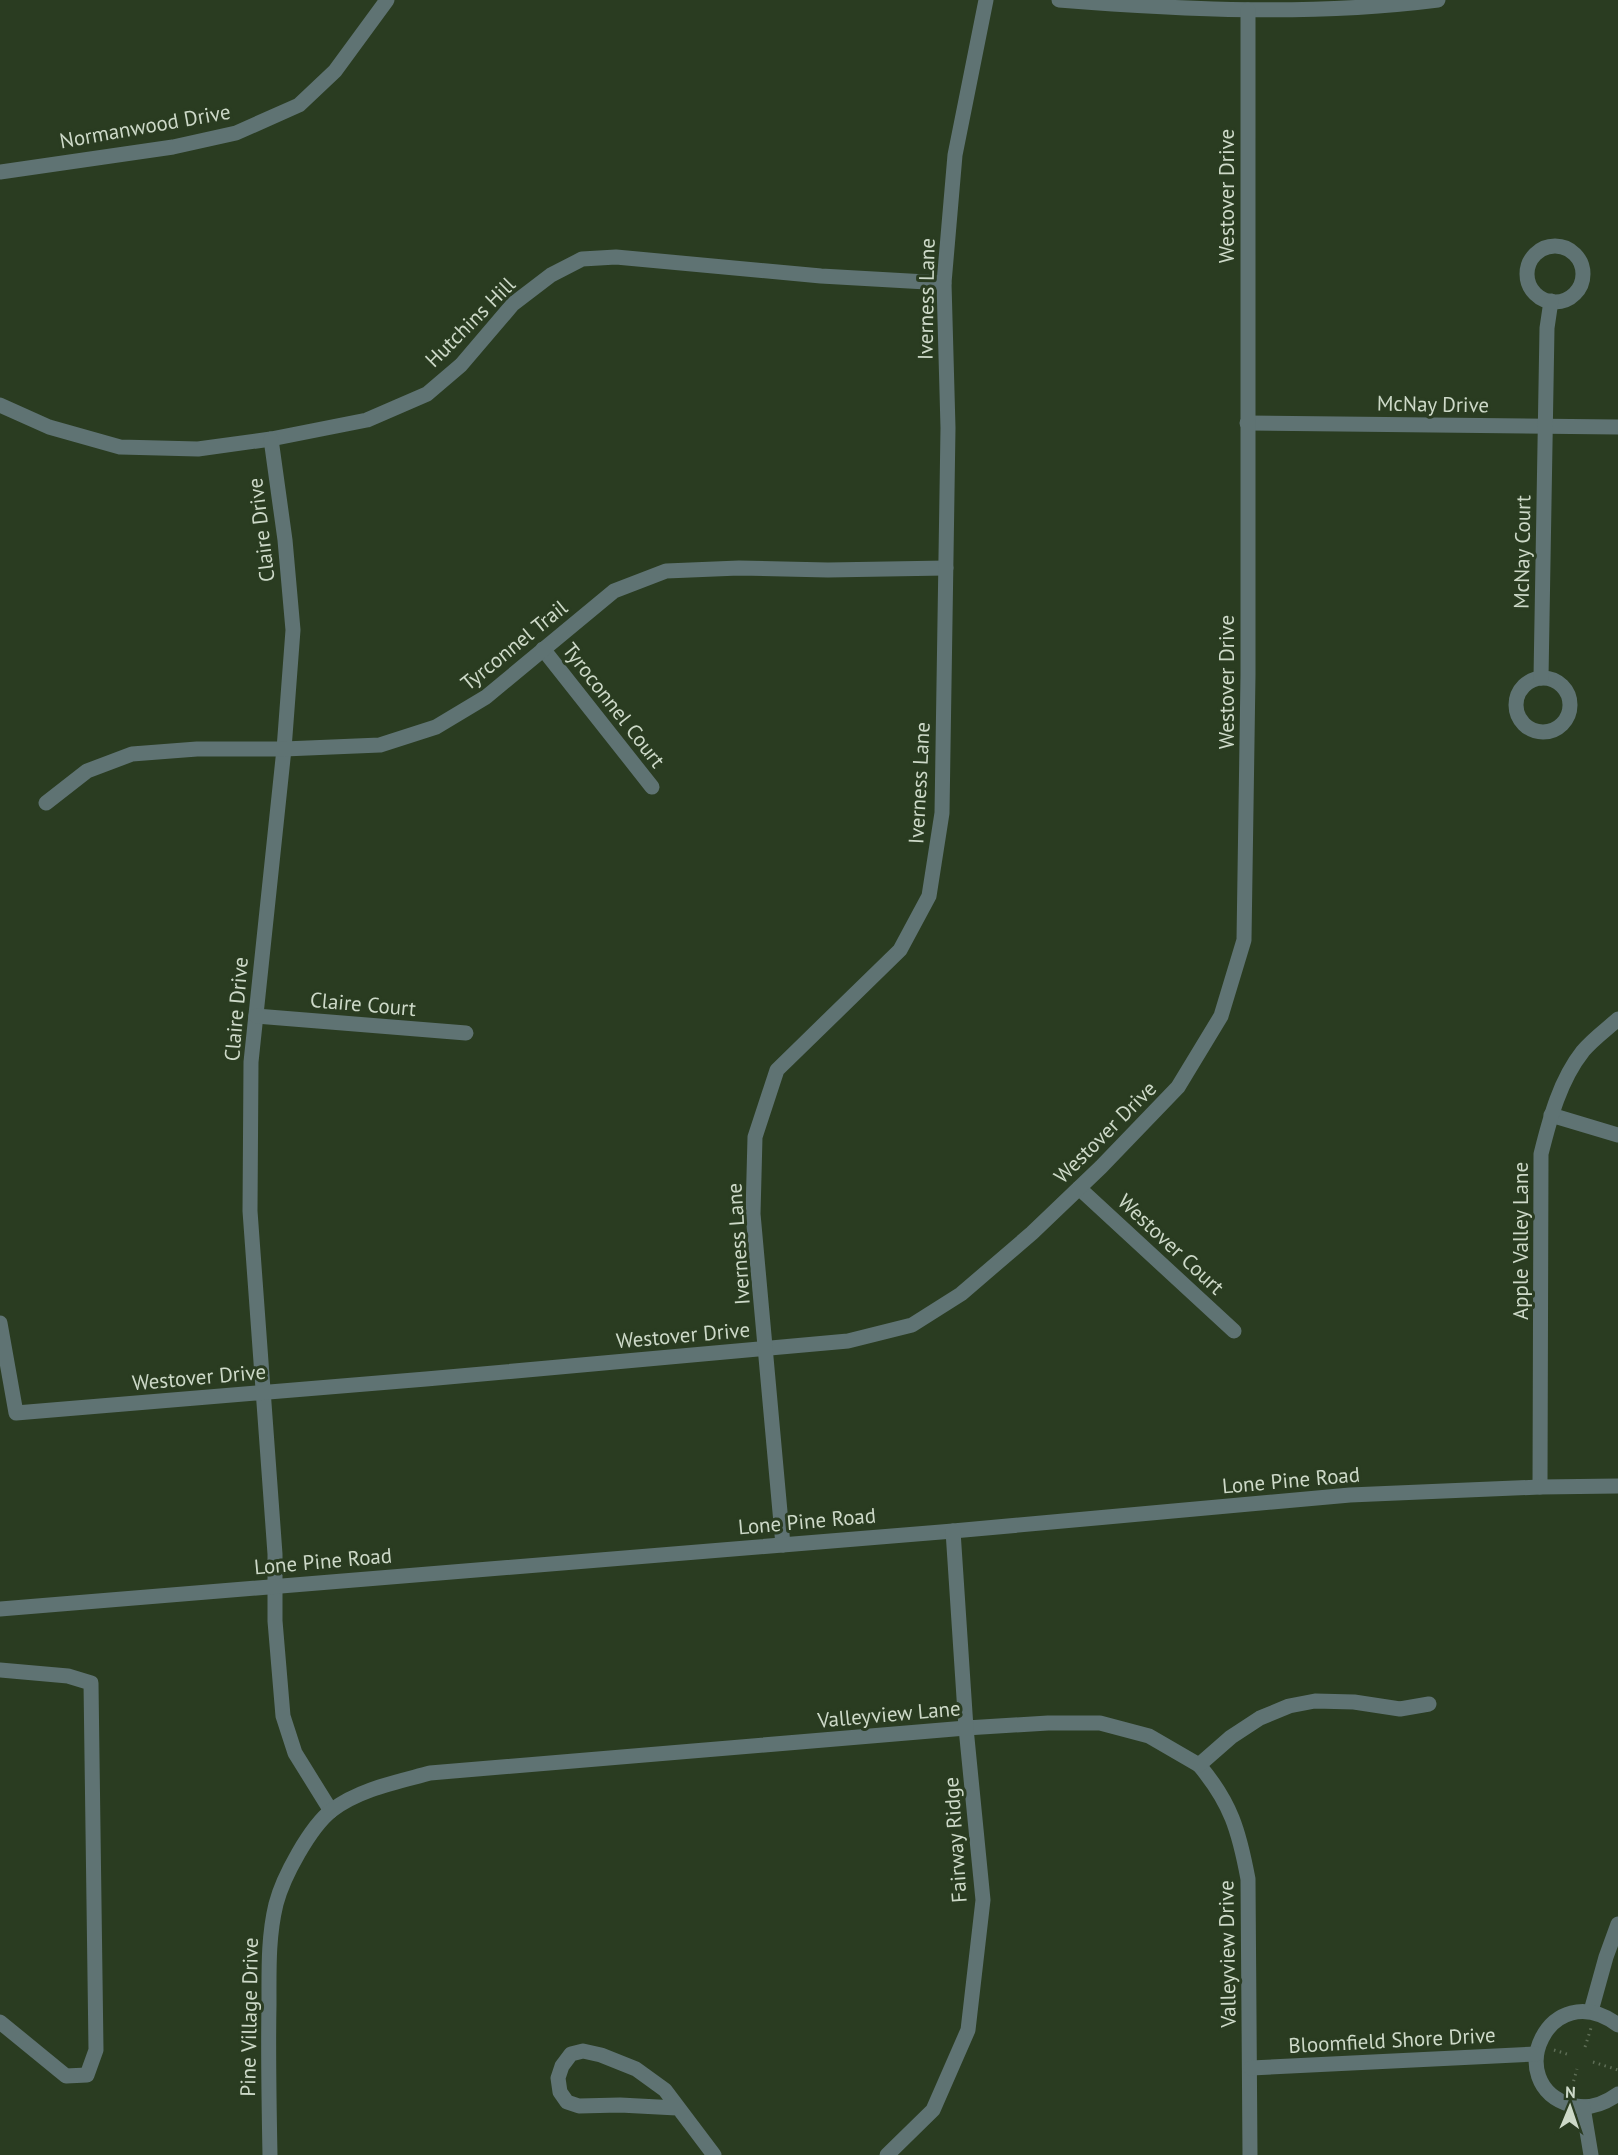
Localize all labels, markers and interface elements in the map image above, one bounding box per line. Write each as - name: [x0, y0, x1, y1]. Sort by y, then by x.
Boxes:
- street label: Normanwood Drive: [57, 98, 233, 154]
- street label: Westover Drive: [1213, 129, 1240, 263]
- street label: Iverness Lane: [911, 238, 941, 360]
- street label: Hutchins Hill: [419, 271, 521, 373]
- street label: McNay Drive: [1377, 390, 1489, 418]
- street label: Claire Drive: [241, 476, 281, 584]
- street label: McNay Court: [1508, 495, 1536, 609]
- street label: Tyrconnel Trail: [455, 594, 573, 696]
- street label: Westover Drive: [1213, 615, 1240, 749]
- street label: Tyroconnel Court: [557, 637, 671, 773]
- street label: Iverness Lane: [902, 721, 936, 845]
- street label: Claire Drive: [218, 956, 254, 1062]
- street label: Claire Court: [309, 986, 417, 1022]
- street label: Westover Drive: [1048, 1075, 1162, 1189]
- street label: Apple Valley Lane: [1507, 1162, 1534, 1320]
- street label: Iverness Lane: [720, 1182, 756, 1306]
- street label: Westover Court: [1112, 1188, 1230, 1300]
- street label: Westover Drive: [615, 1316, 751, 1354]
- street label: Westover Drive: [131, 1358, 267, 1396]
- street label: Lone Pine Road: [1221, 1461, 1361, 1499]
- street label: Lone Pine Road: [737, 1502, 877, 1540]
- street label: Lone Pine Road: [253, 1542, 393, 1580]
- street label: Valleyview Lane: [815, 1694, 962, 1734]
- street label: Fairway Ridge: [937, 1776, 973, 1904]
- street label: Valleyview Drive: [1212, 1880, 1242, 2029]
- street label: Pine Village Drive: [234, 1937, 264, 2097]
- street label: Bloomfield Shore Drive: [1288, 2021, 1496, 2059]
- north arrow: [1540, 2077, 1600, 2137]
- text: N: [1565, 2082, 1576, 2102]

